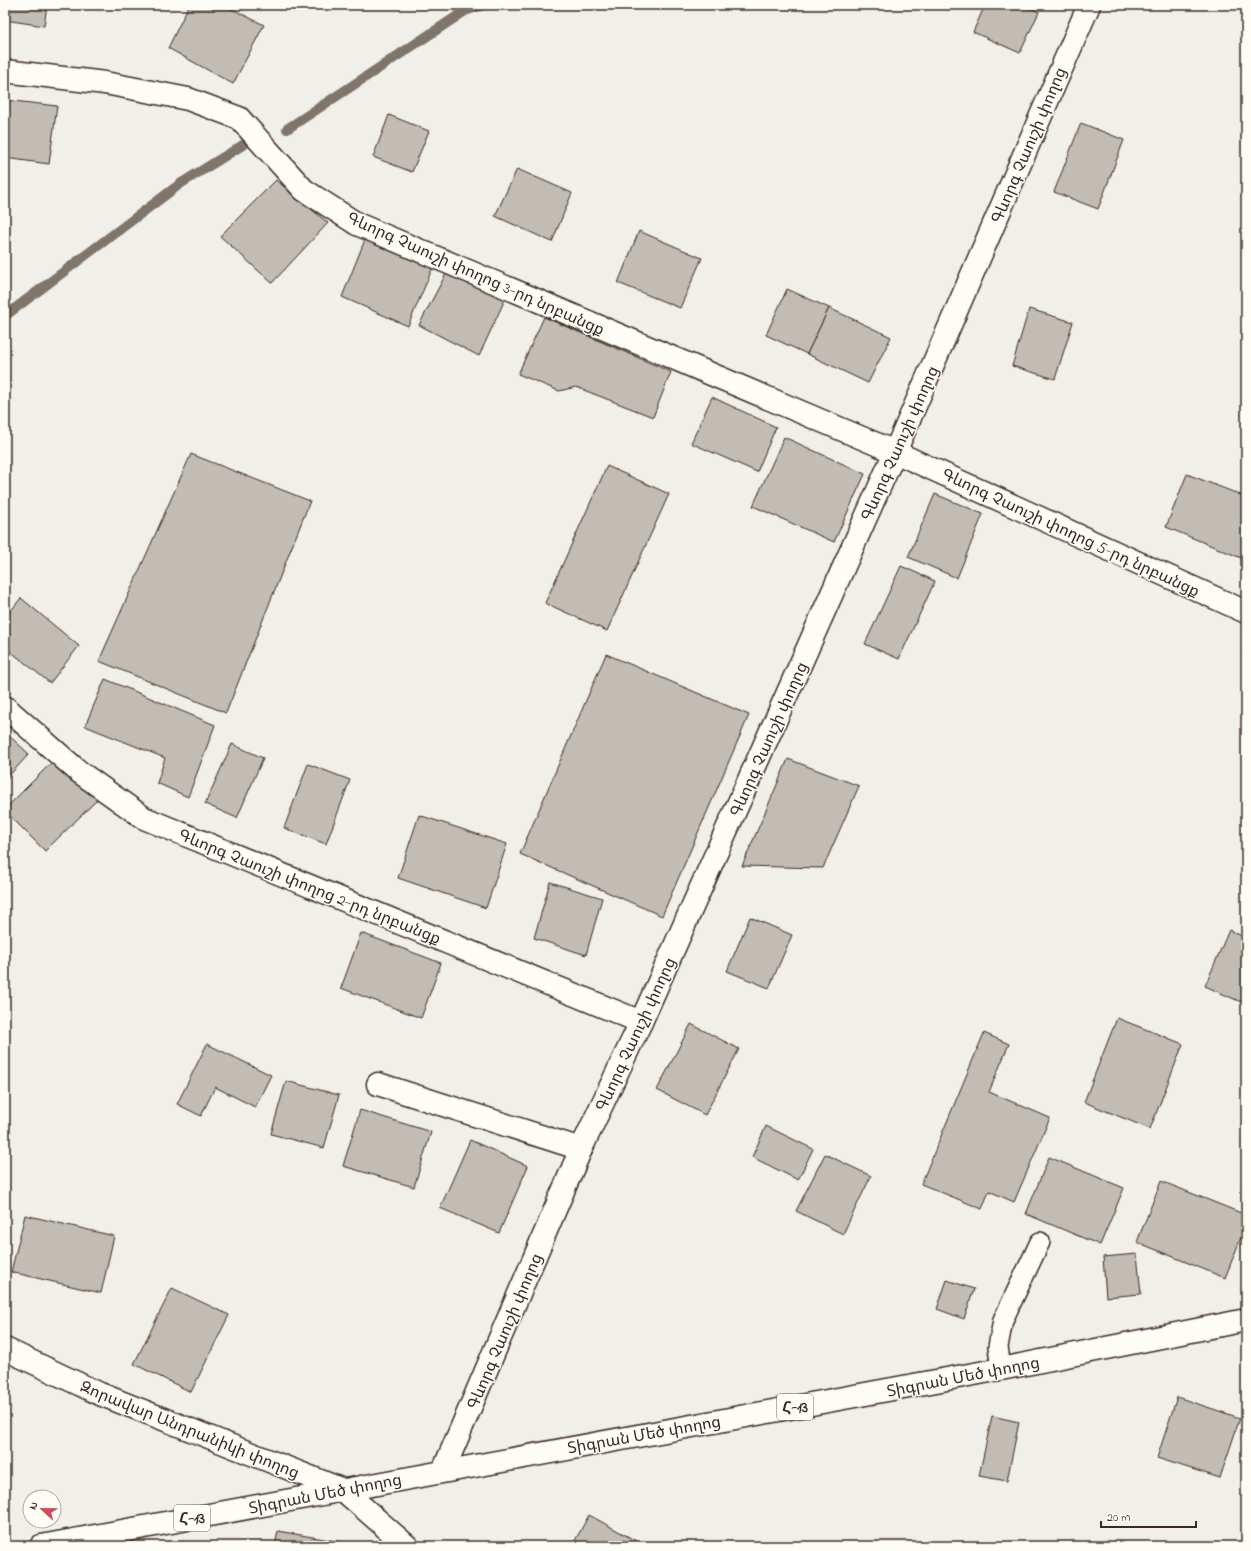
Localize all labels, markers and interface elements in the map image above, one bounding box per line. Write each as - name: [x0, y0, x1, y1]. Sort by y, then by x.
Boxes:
- street label: Գևորգ Չաուշի փողոց: [986, 64, 1074, 228]
- street label: Գևորգ Չաուշի փողոց 3-րդ նրբանցք: [342, 207, 608, 343]
- street label: Գևորգ Չաուշի փողոց: [856, 362, 946, 525]
- street label: Գևորգ Չաուշի փողոց 5-րդ նրբանցք: [937, 463, 1203, 604]
- street label: Գևորգ Չաուշի փողոց: [725, 658, 815, 821]
- street label: Գևորգ Չաուշի փողոց 2-րդ նրբանցք: [174, 824, 444, 952]
- street label: Գևորգ Չաուշի փողոց: [591, 954, 683, 1116]
- street label: Գևորգ Չաուշի փողոց: [462, 1250, 550, 1414]
- street label: Տիգրան Մեծ փողոց: [885, 1351, 1042, 1405]
- street label: Զորավար Անդրանիկի փողոց: [76, 1376, 303, 1486]
- road number: Հ-13: [777, 1394, 813, 1420]
- street label: Տիգրան Մեծ փողոց: [566, 1411, 723, 1461]
- street label: Տիգրան Մեծ փողոց: [247, 1468, 404, 1522]
- north arrow: [22, 1489, 62, 1529]
- text: N: [25, 1499, 42, 1512]
- scale bar: [1101, 1503, 1196, 1529]
- road number: Հ-13: [174, 1505, 210, 1531]
- text: 20 m: [1107, 1509, 1130, 1527]

